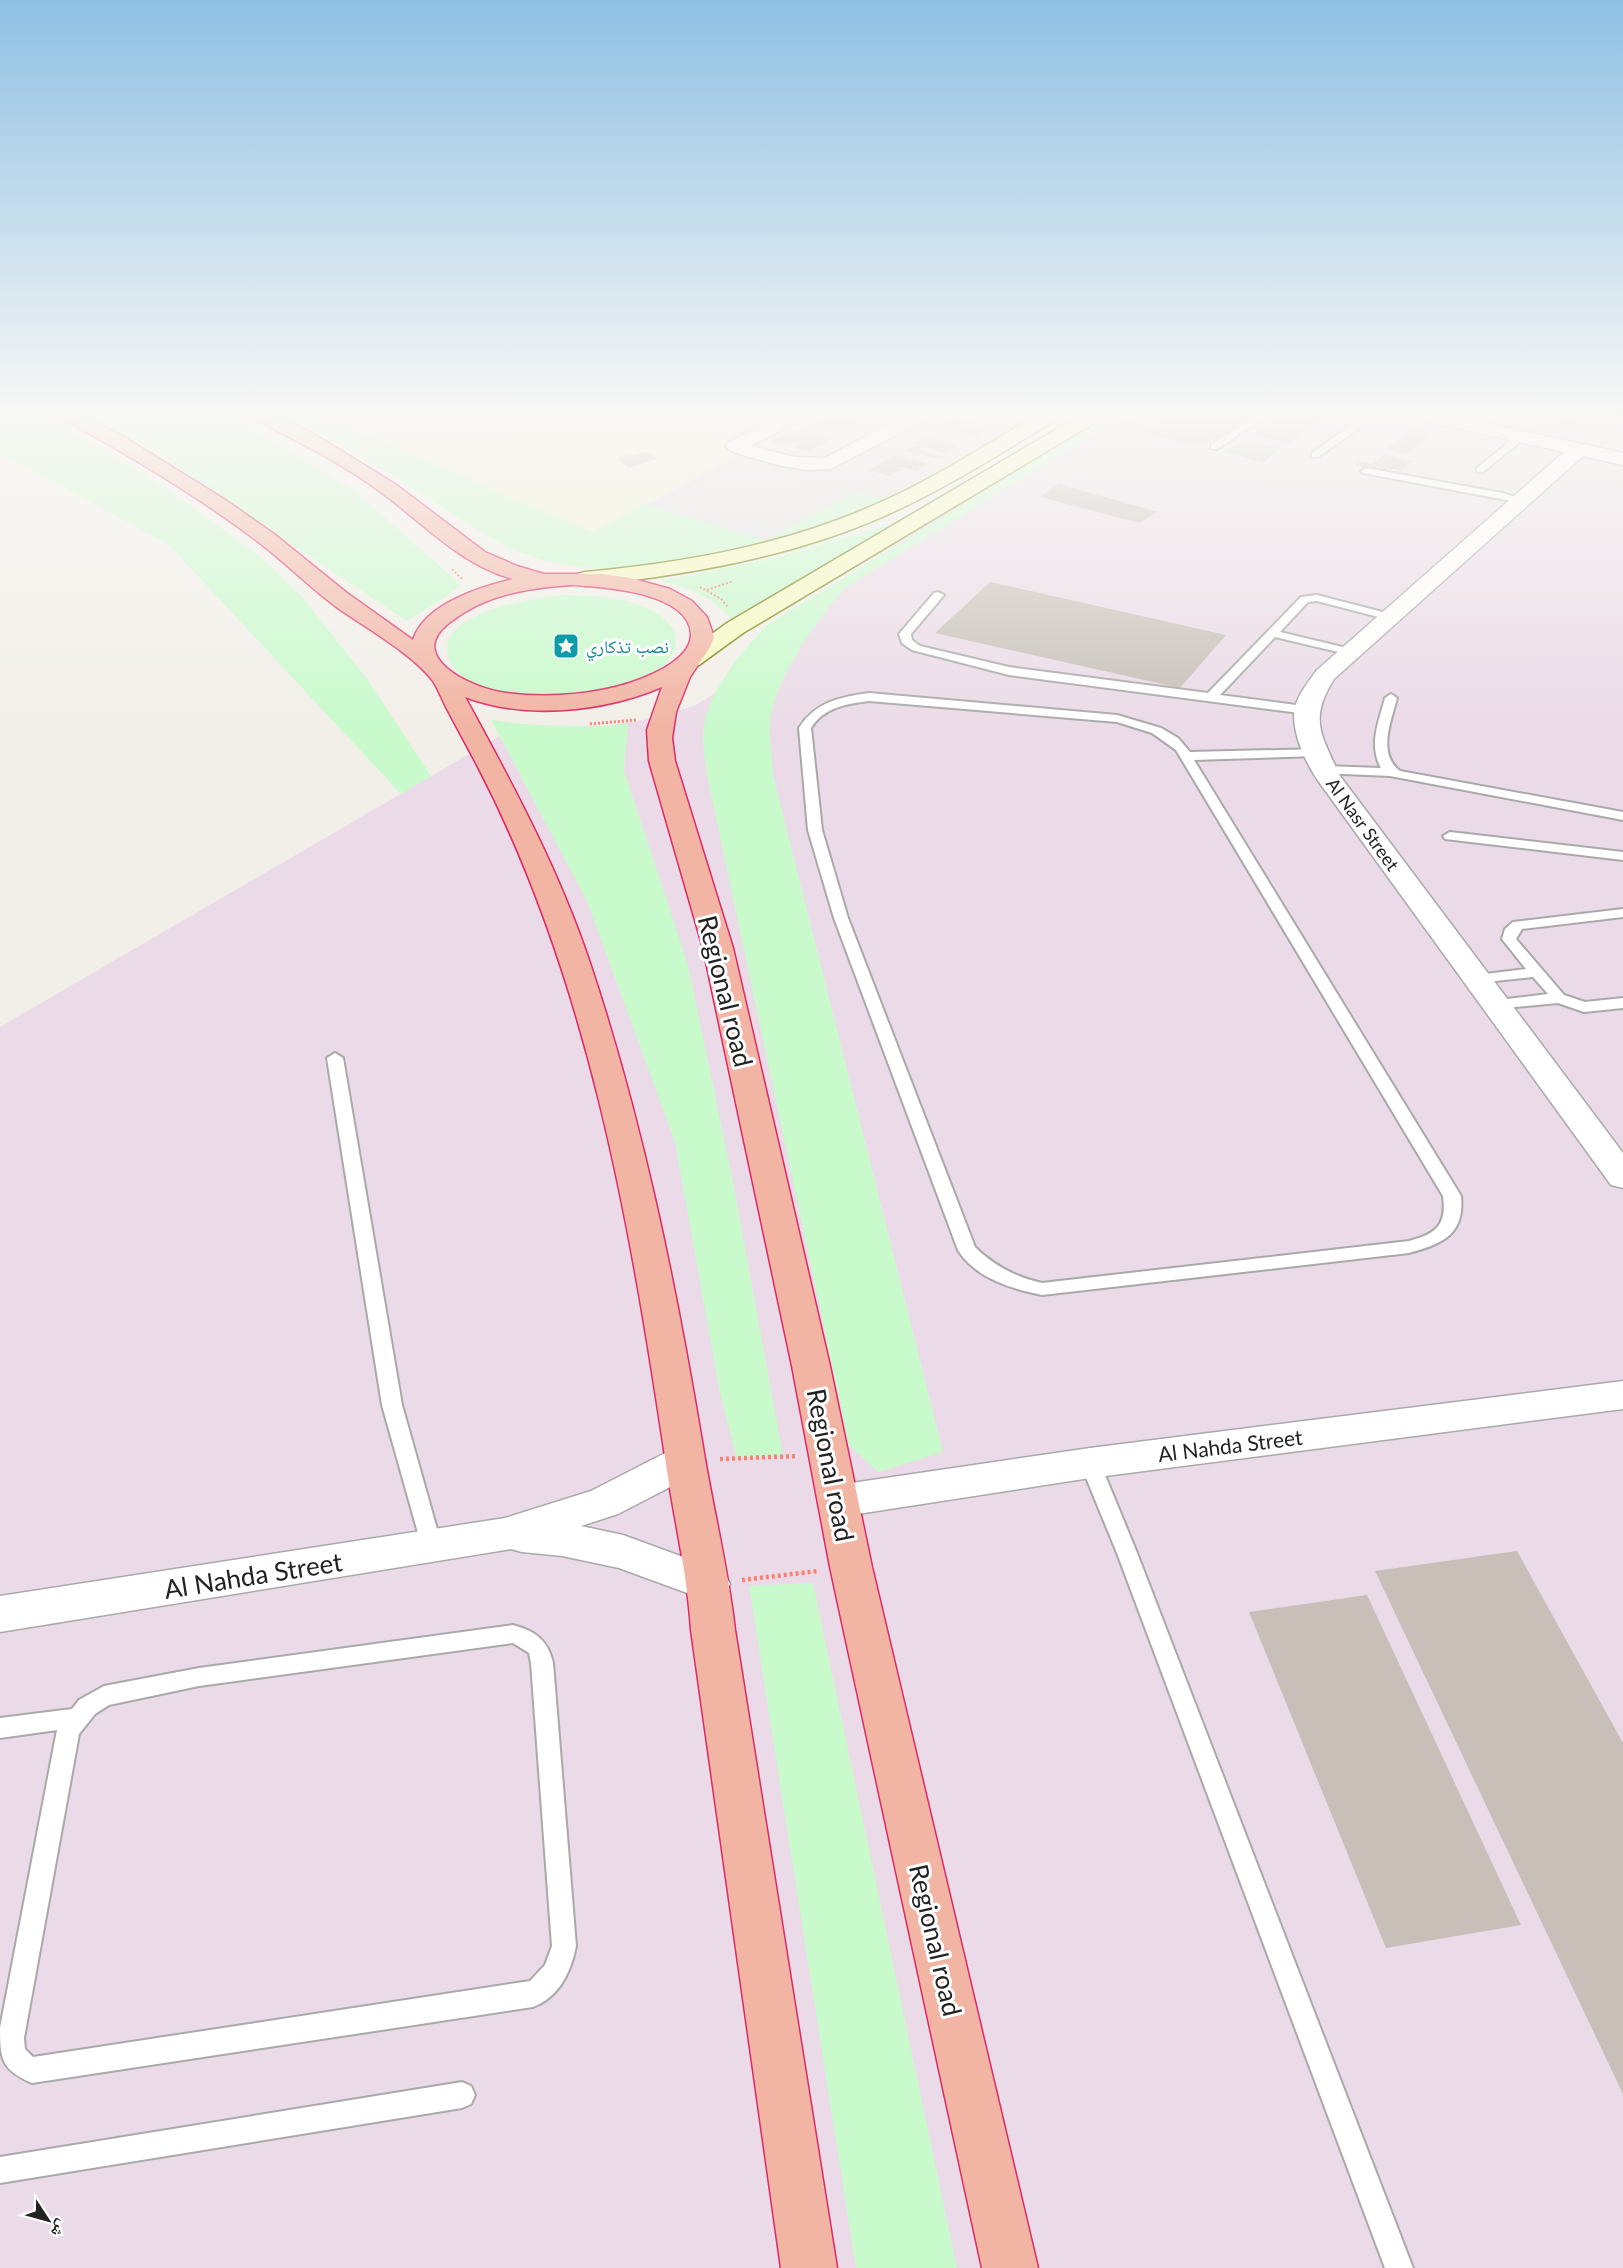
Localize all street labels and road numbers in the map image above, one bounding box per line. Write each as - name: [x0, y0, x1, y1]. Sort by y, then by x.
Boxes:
- street label: Al Nasr Street: [1322, 773, 1404, 875]
- street label: Regional road: [692, 912, 760, 1070]
- street label: Regional road: [801, 1386, 861, 1544]
- street label: Al Nahda Street: [1156, 1424, 1304, 1466]
- street label: Al Nahda Street: [162, 1545, 345, 1605]
- street label: Regional road: [903, 1861, 969, 2019]

